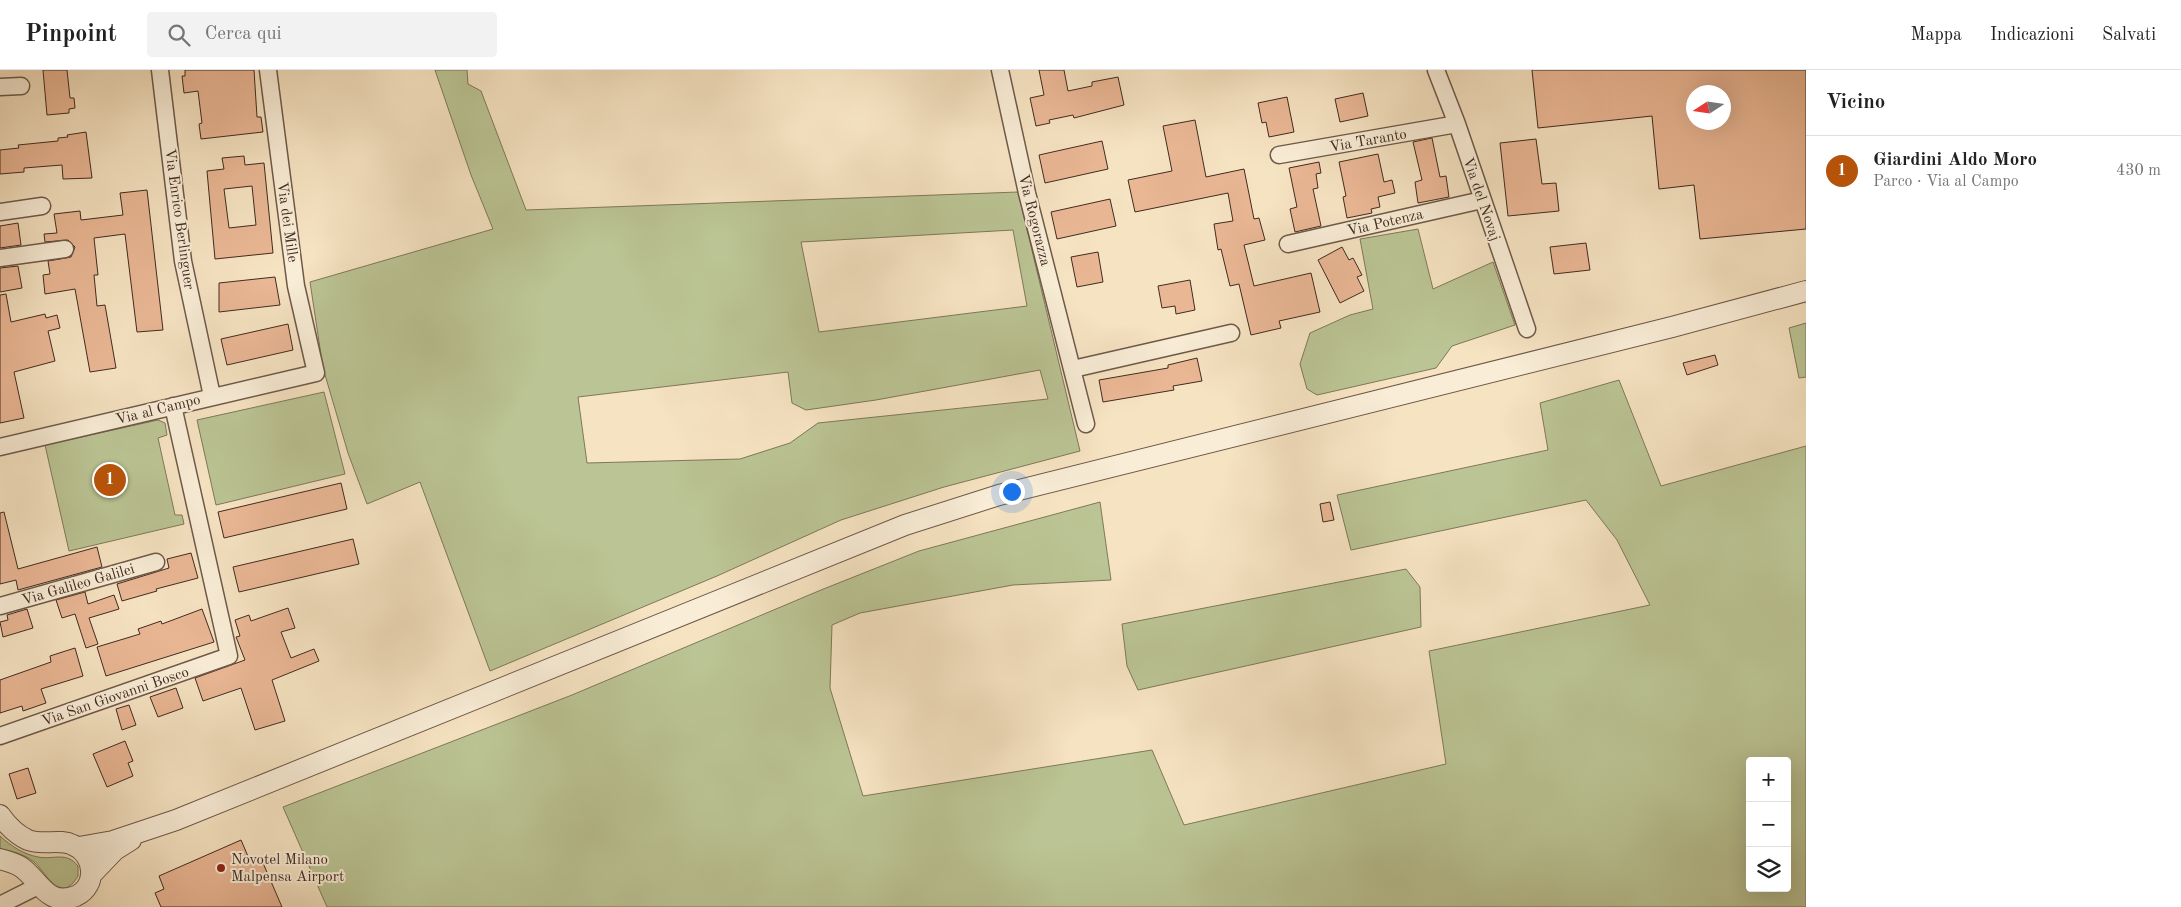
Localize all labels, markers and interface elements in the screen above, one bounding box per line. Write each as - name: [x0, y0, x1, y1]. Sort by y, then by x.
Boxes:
- search box: [147, 12, 497, 57]
- icon: search: [165, 21, 193, 49]
- text: Pinpoint: [25, 23, 117, 47]
- text: Cerca qui: [205, 25, 282, 44]
- text: Mappa: [1910, 26, 1962, 44]
- text: Indicazioni: [1990, 26, 2074, 44]
- text: Salvati: [2102, 26, 2156, 44]
- north arrow: [1686, 85, 1731, 130]
- text: Vicino: [1826, 92, 1885, 113]
- street label: Via Taranto: [1328, 127, 1408, 156]
- street label: Via Enrico Berlinguer: [161, 148, 196, 291]
- text: Giardini Aldo Moro: [1873, 151, 2037, 170]
- street label: Via del Novaj: [1459, 156, 1502, 243]
- text: 1: [1837, 163, 1847, 179]
- text: 430 m: [2116, 163, 2161, 179]
- street label: Via Rogorazza: [1015, 173, 1052, 269]
- text: Parco · Via al Campo: [1873, 174, 2019, 190]
- street label: Via dei Mille: [273, 181, 300, 264]
- street label: Via Potenza: [1346, 207, 1425, 240]
- street label: Via al Campo: [114, 393, 202, 428]
- pin: 1: [94, 461, 126, 499]
- your location: [999, 479, 1025, 505]
- street label: Via Galileo Galilei: [20, 562, 137, 609]
- street label: Via San Giovanni Bosco: [40, 665, 191, 730]
- map controls: [1746, 757, 1791, 892]
- button: +: [1746, 757, 1791, 802]
- button: −: [1746, 802, 1791, 847]
- button: layers: [1746, 847, 1791, 892]
- place label: Novotel Milano Malpensa Airport: [231, 853, 344, 885]
- marker: Novotel Milano Malpensa Airport: [215, 862, 227, 874]

